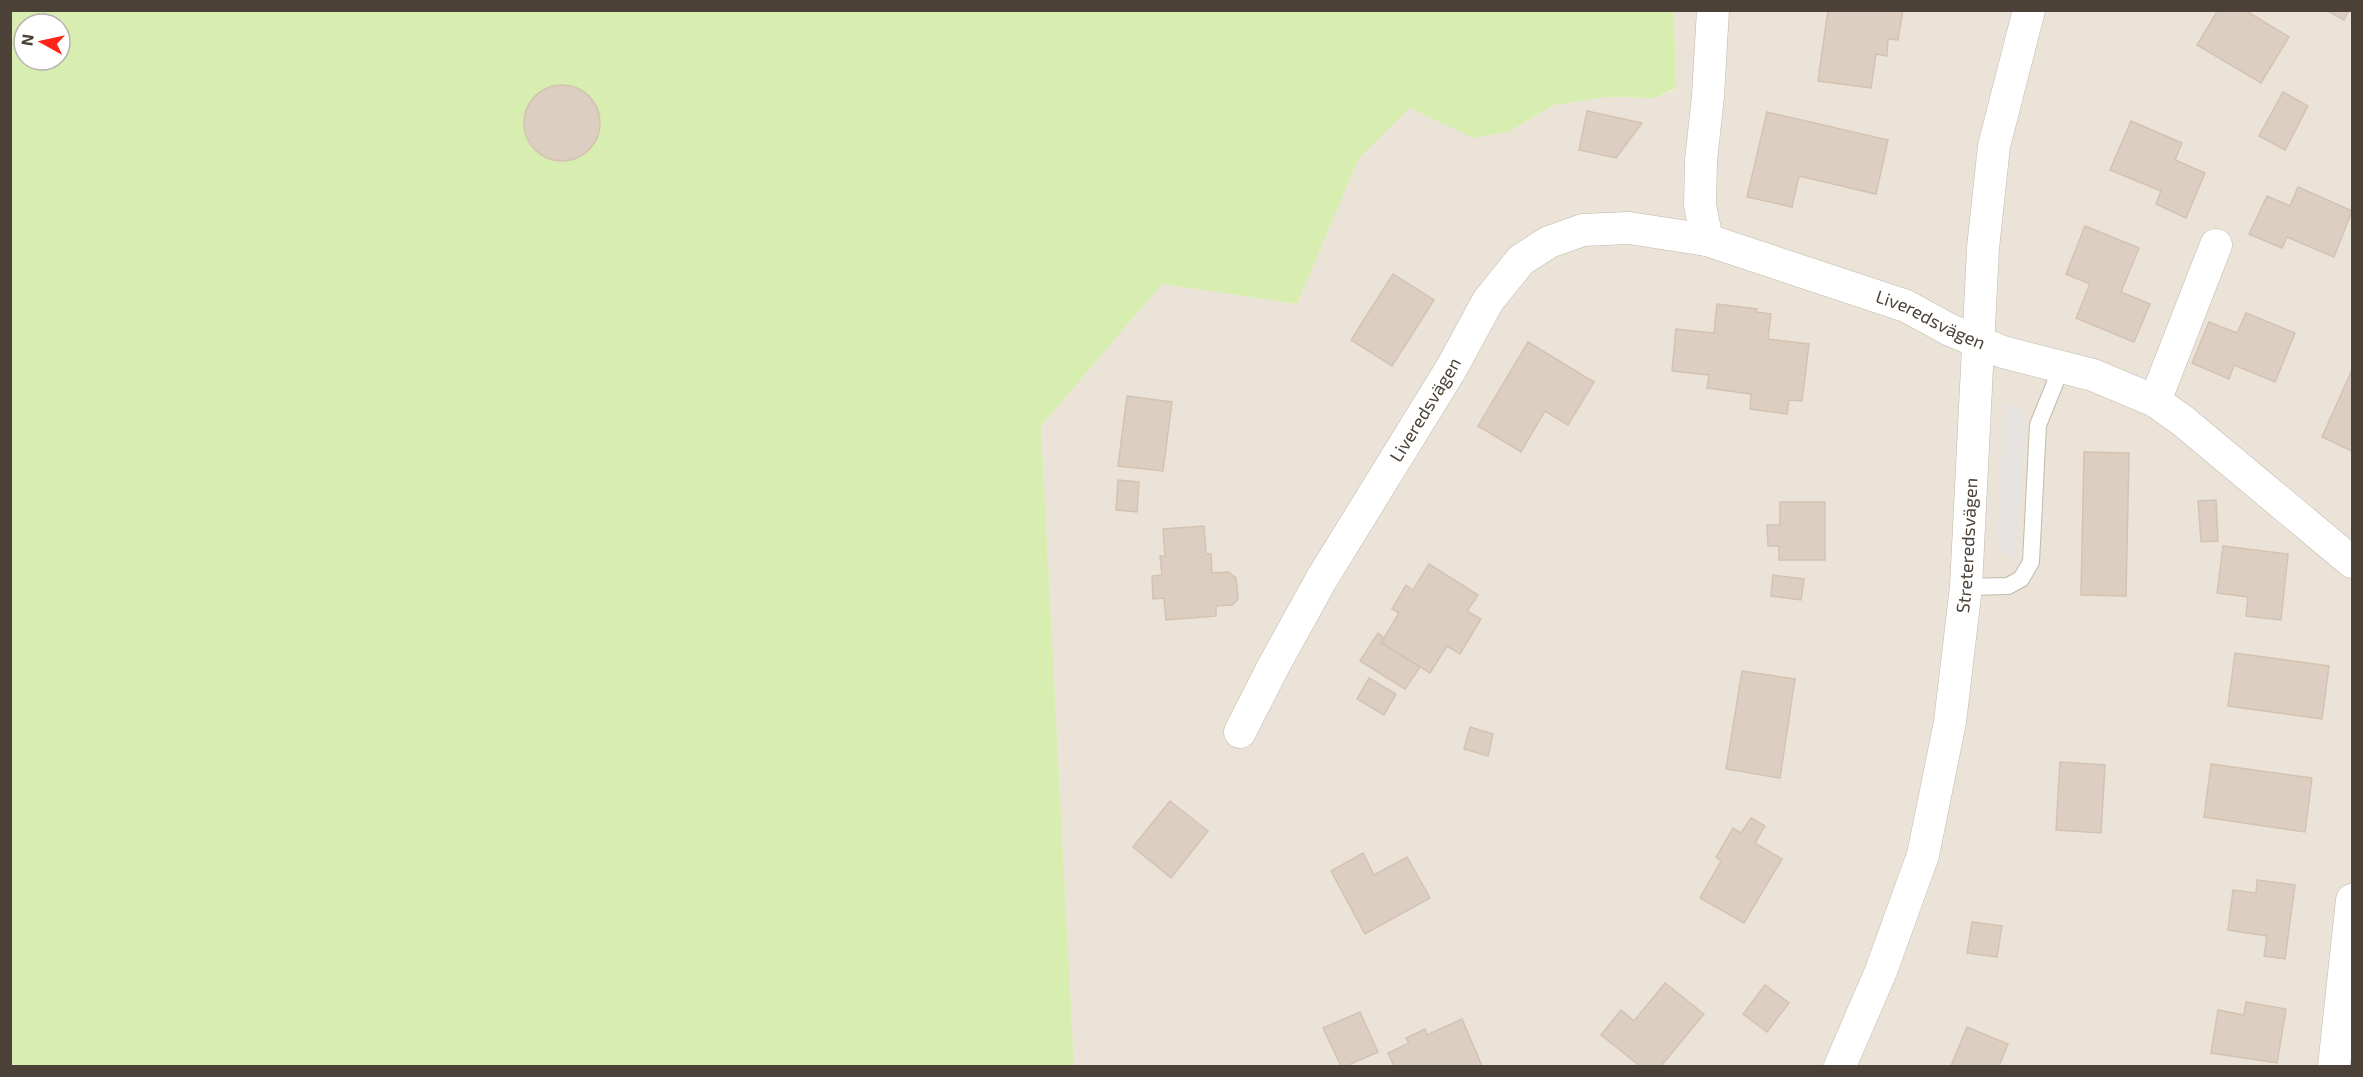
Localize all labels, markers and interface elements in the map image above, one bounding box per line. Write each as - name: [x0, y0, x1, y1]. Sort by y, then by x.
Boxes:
- north arrow: [12, 12, 72, 72]
- text: N: [16, 33, 37, 47]
- street label: Liveredsvägen: [1873, 285, 1989, 353]
- street label: Liveredsvägen: [1385, 354, 1465, 466]
- street label: Streteredsvägen: [1951, 477, 1981, 614]

